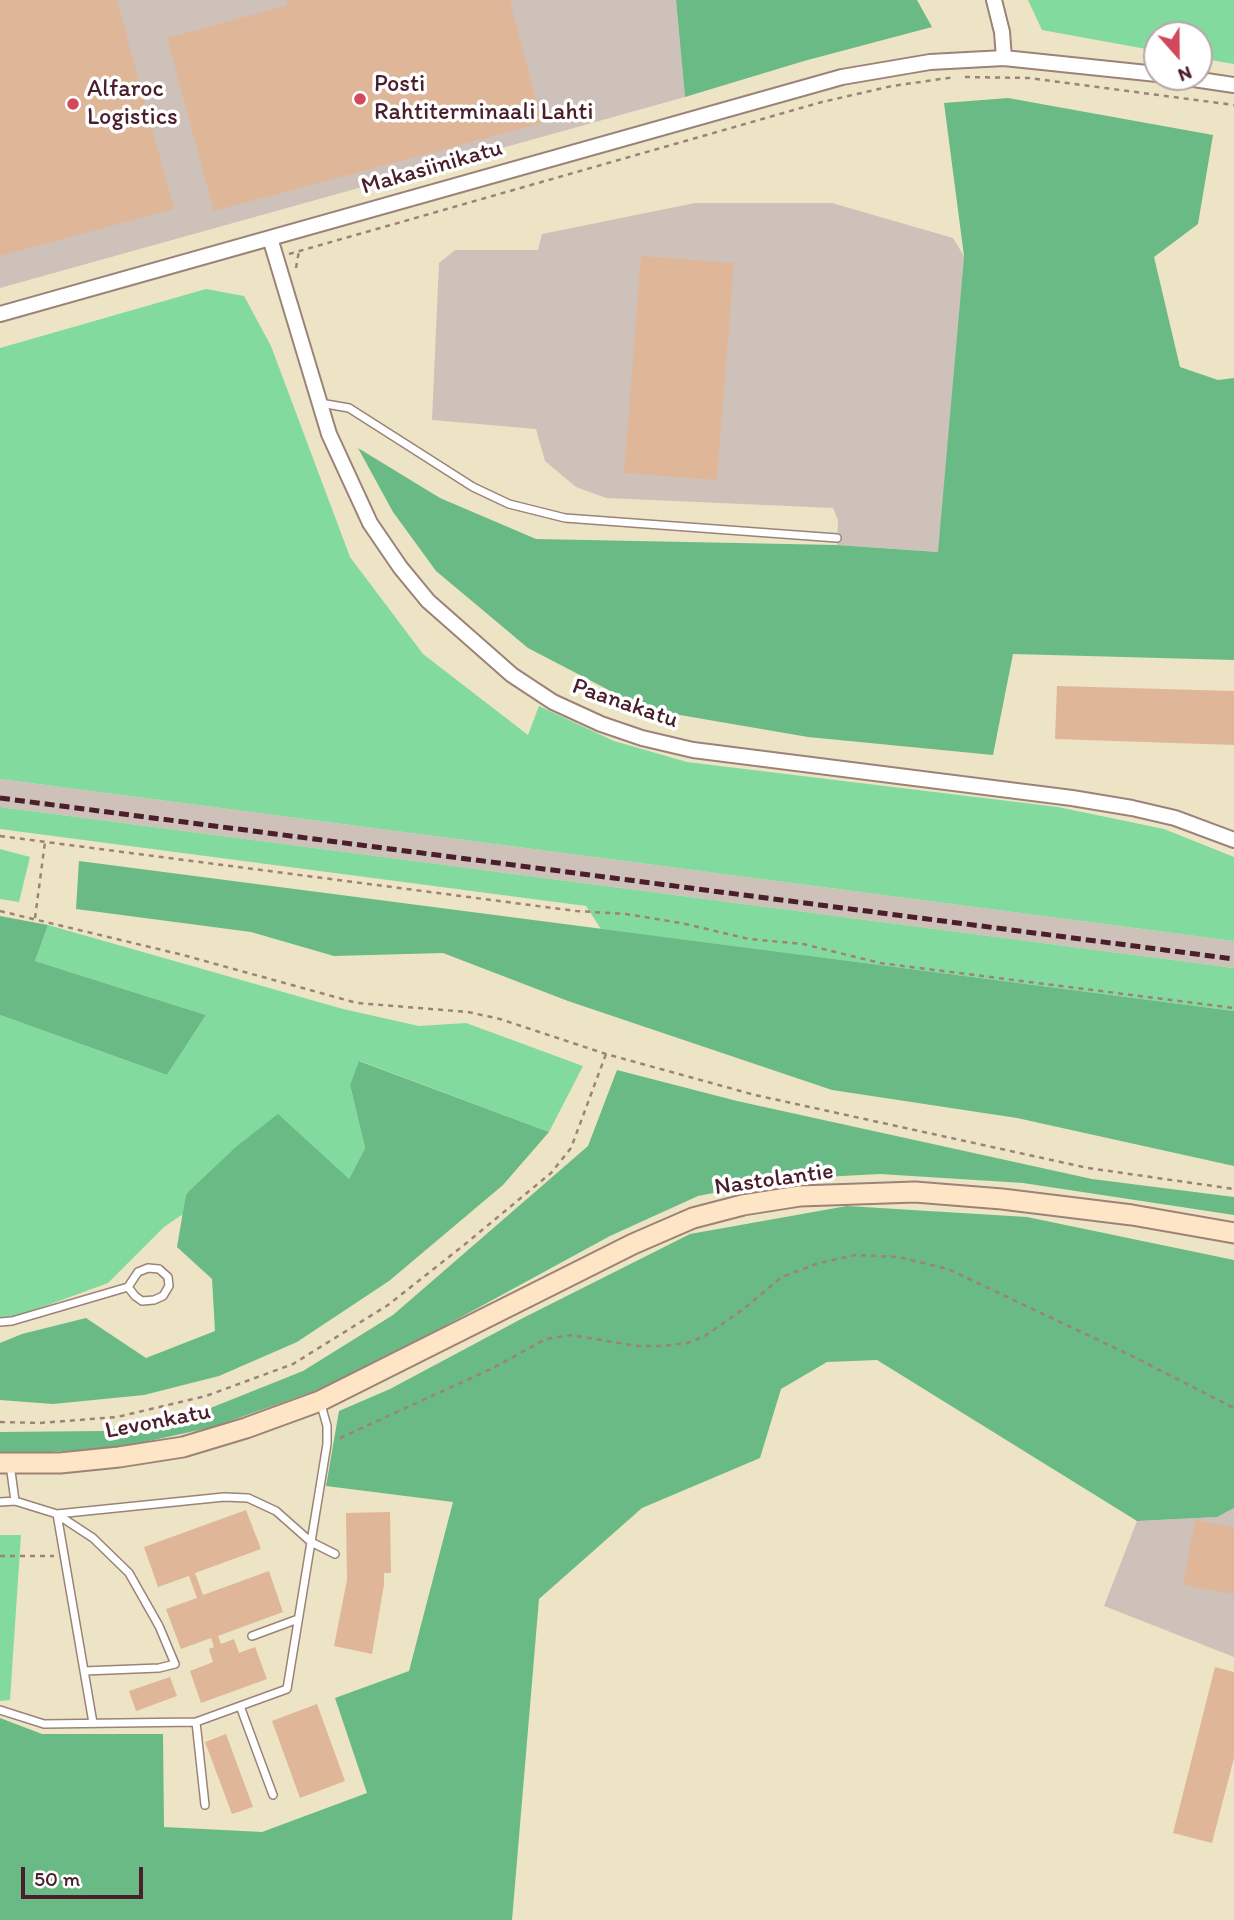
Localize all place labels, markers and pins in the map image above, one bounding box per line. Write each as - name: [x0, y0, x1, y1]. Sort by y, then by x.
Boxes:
- place label: Posti Rahtiterminaali Lahti: [374, 71, 593, 127]
- place label: Alfaroc Logistics: [87, 76, 178, 132]
- marker: Posti Rahtiterminaali Lahti: [352, 91, 368, 107]
- marker: Alfaroc Logistics: [65, 96, 81, 112]

